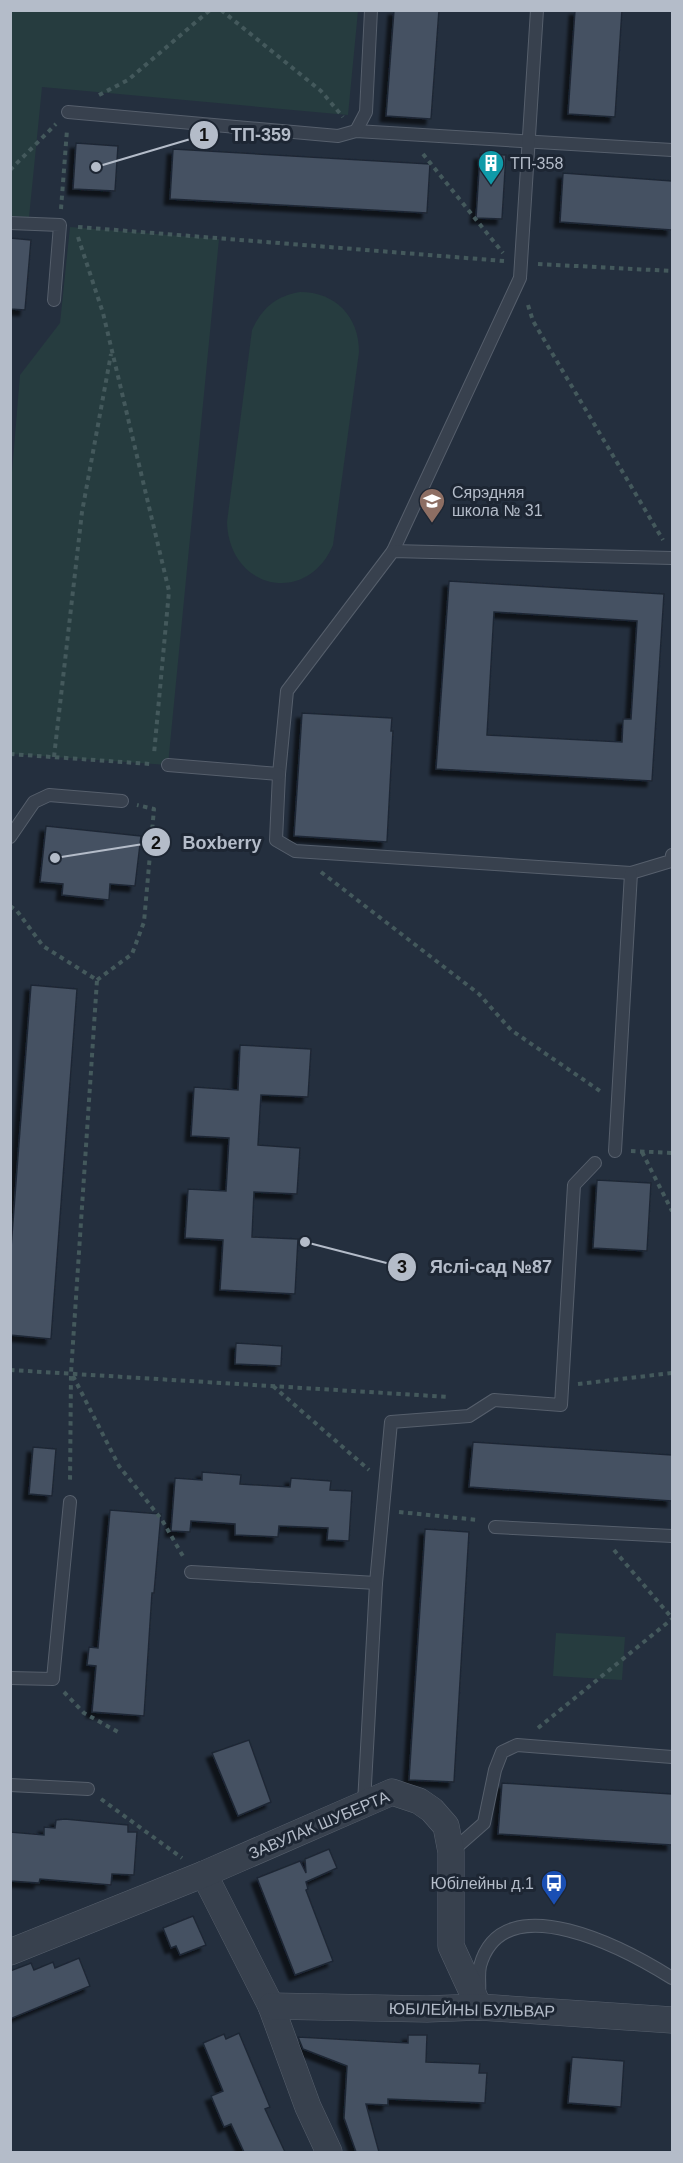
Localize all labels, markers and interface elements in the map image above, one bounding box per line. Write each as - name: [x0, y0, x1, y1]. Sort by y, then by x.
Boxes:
- callout: ТП-359: [189, 117, 303, 153]
- text: 1: [199, 125, 209, 145]
- text: ТП-359: [231, 125, 291, 145]
- building icon: ТП-358: [476, 148, 506, 186]
- place label: ТП-358: [510, 155, 563, 172]
- place label: Сярэдняя школа № 31: [452, 484, 543, 519]
- school or university icon: Сярэдняя школа № 31: [417, 486, 447, 524]
- callout: Boxberry: [141, 824, 274, 860]
- text: 2: [151, 833, 161, 853]
- text: Boxberry: [182, 833, 262, 853]
- callout: Яслі-сад №87: [387, 1249, 564, 1285]
- text: 3: [397, 1257, 407, 1277]
- text: Яслі-сад №87: [430, 1257, 552, 1277]
- street label: ЗАВУЛАК ШУБЕРТА: [246, 1788, 392, 1862]
- bus stop icon: Юбілейны д.1: [539, 1868, 569, 1906]
- place label: Юбілейны д.1: [430, 1875, 534, 1892]
- street label: ЮБІЛЕЙНЫ БУЛЬВАР: [389, 1999, 555, 2020]

